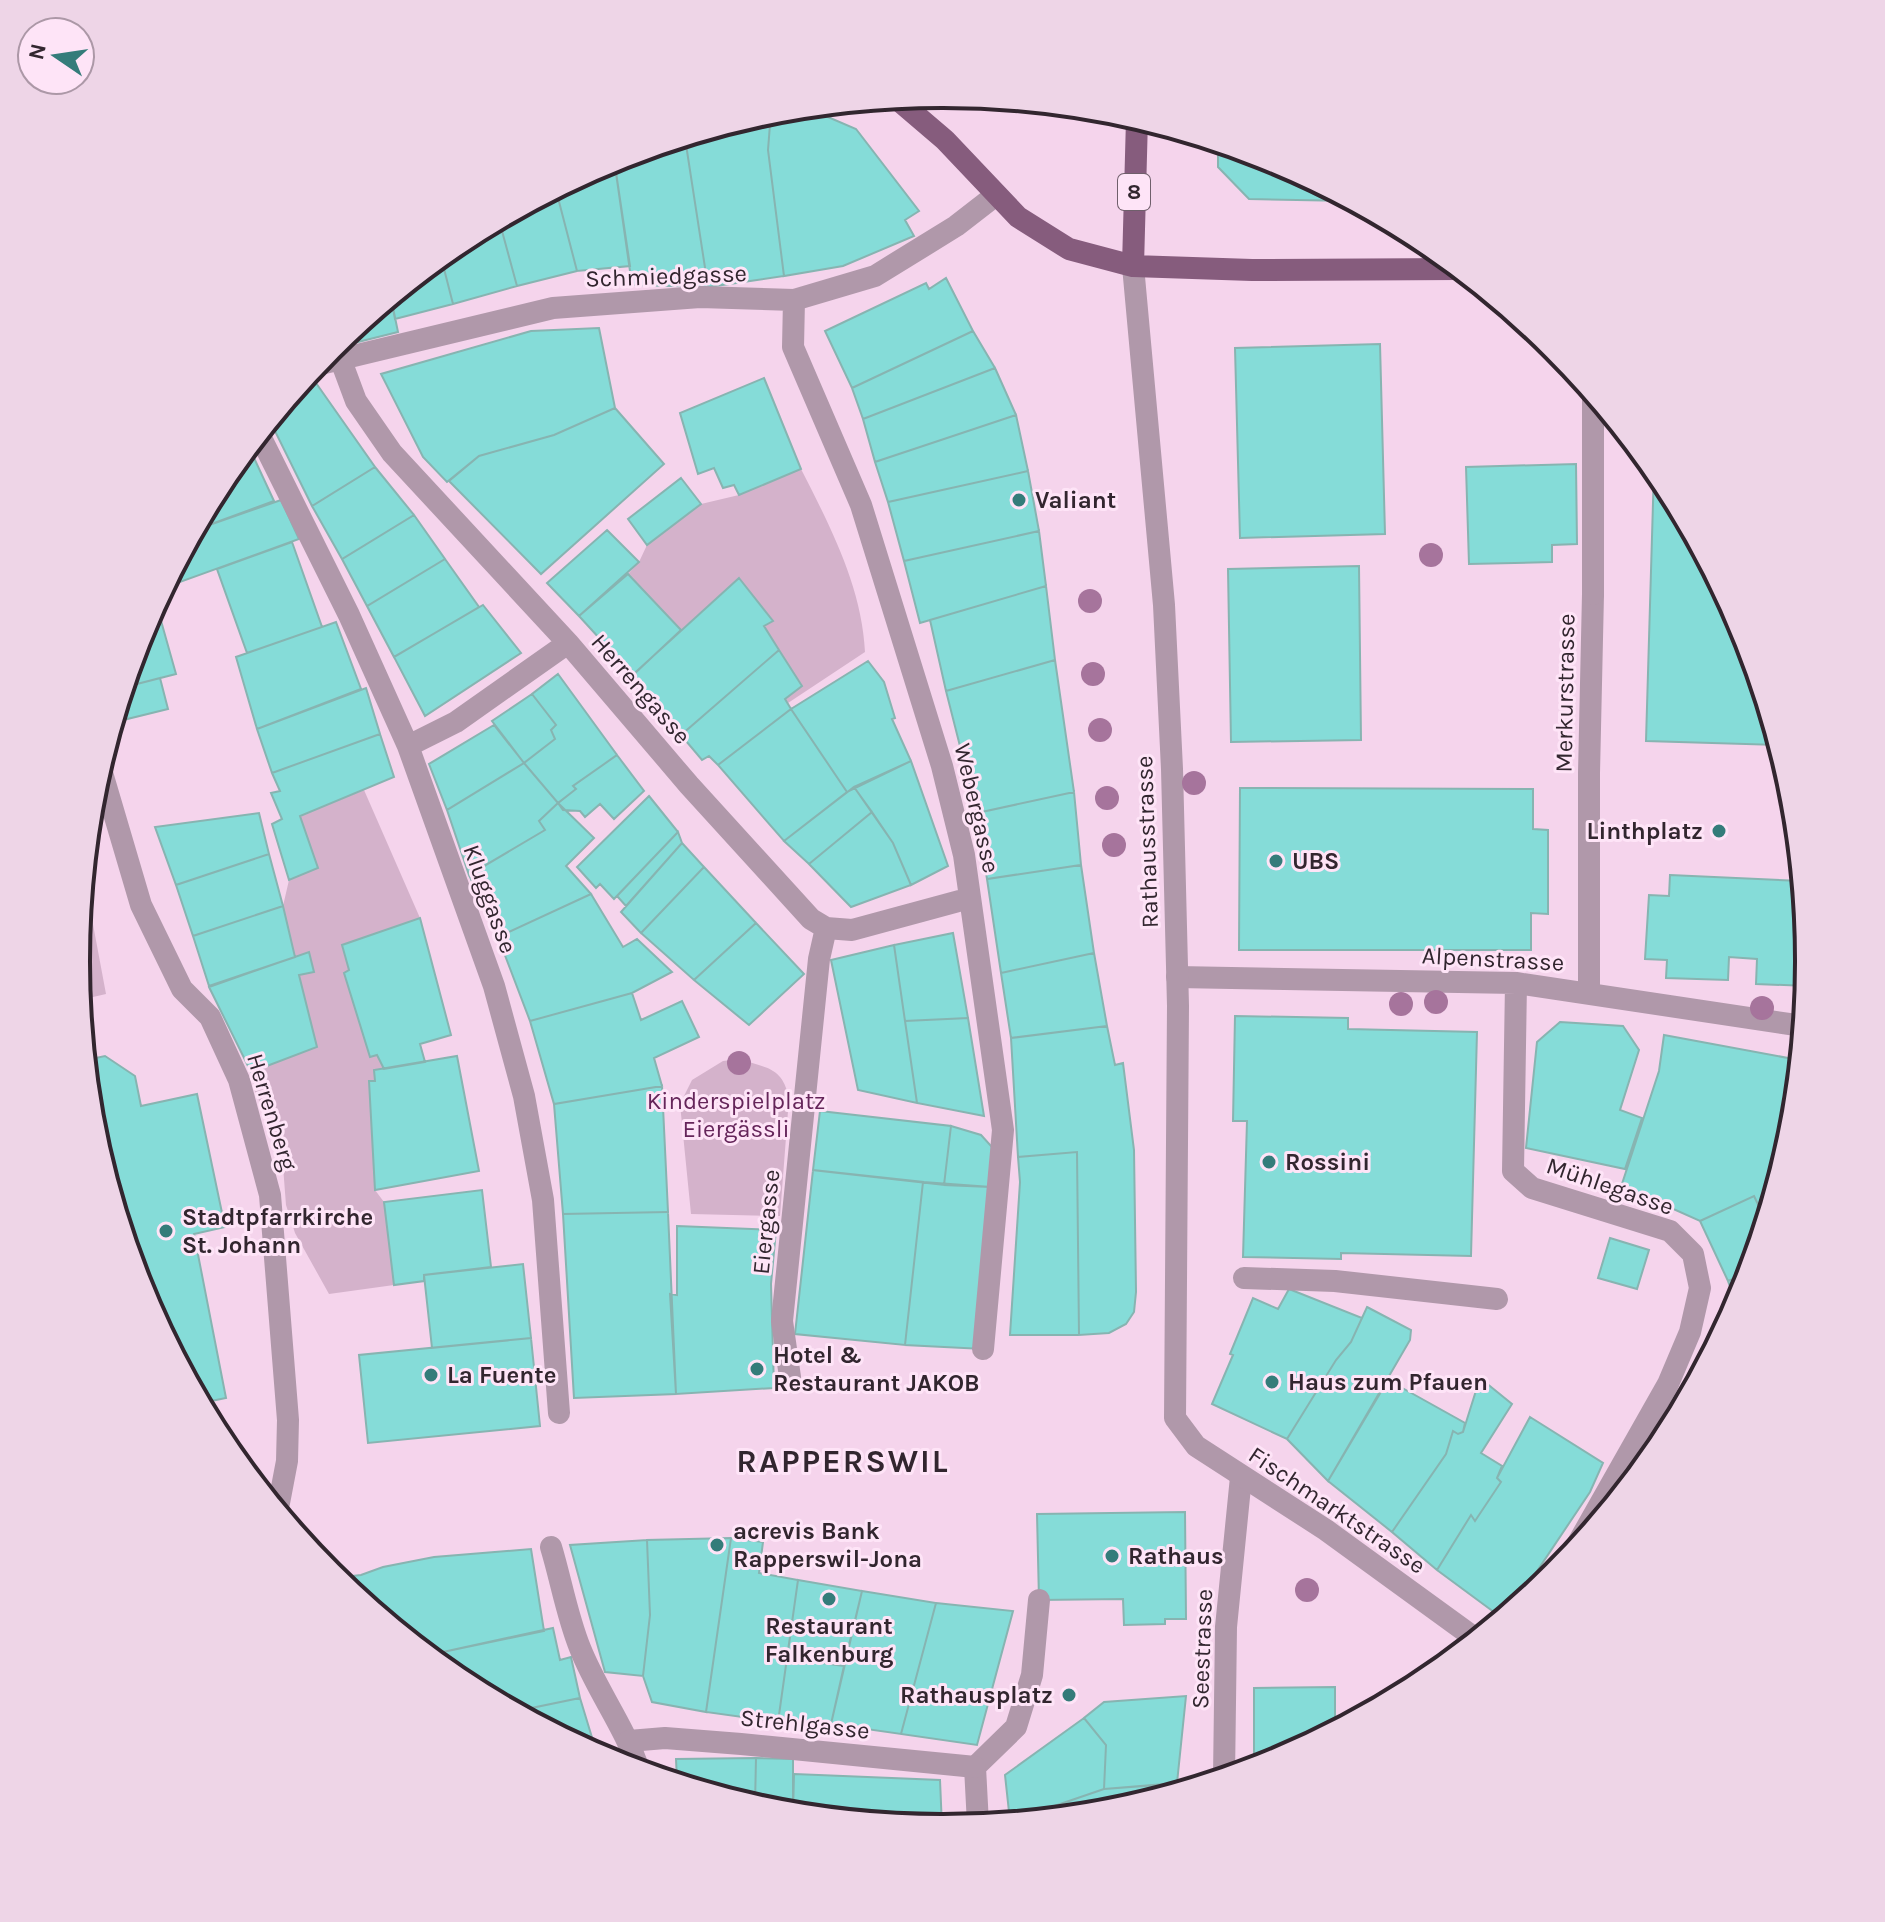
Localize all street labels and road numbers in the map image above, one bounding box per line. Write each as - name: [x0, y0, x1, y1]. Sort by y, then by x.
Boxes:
- road number: 8: [1118, 174, 1150, 210]
- street label: Schmiedgasse: [585, 259, 747, 293]
- street label: Merkurstrasse: [1550, 613, 1580, 773]
- street label: Herrengasse: [586, 628, 696, 750]
- street label: Webergasse: [948, 740, 1006, 876]
- street label: Rathausstrasse: [1130, 755, 1164, 929]
- street label: Kluggasse: [457, 841, 523, 957]
- street label: Alpenstrasse: [1421, 941, 1565, 977]
- street label: Herrenberg: [241, 1050, 303, 1174]
- street label: Mühlegasse: [1543, 1151, 1677, 1221]
- street label: Eiergasse: [747, 1168, 785, 1276]
- street label: Fischmarktstrasse: [1243, 1440, 1431, 1580]
- street label: Seestrasse: [1186, 1588, 1218, 1710]
- street label: Strehlgasse: [739, 1703, 871, 1745]

